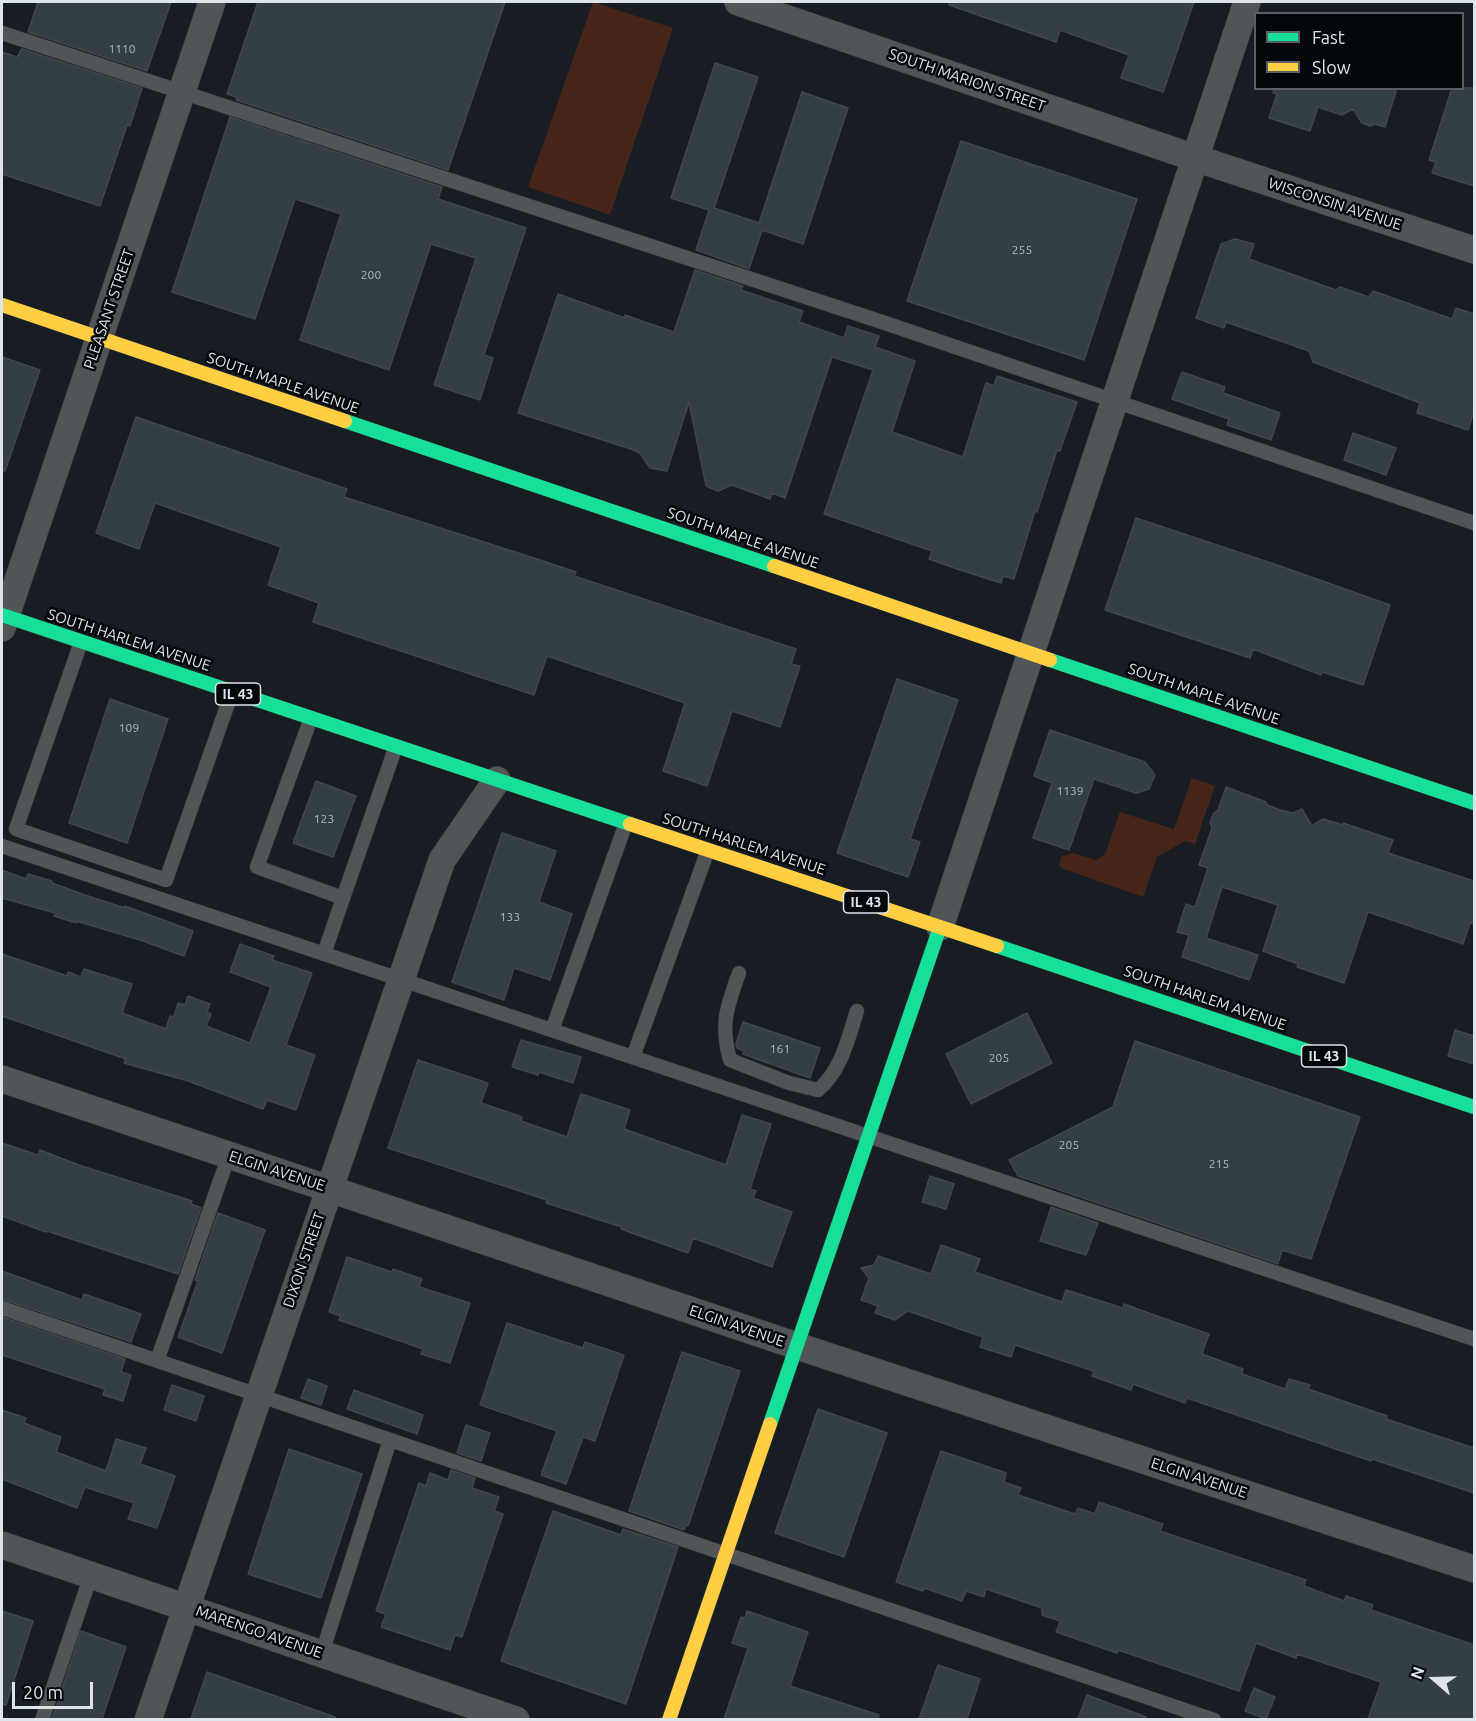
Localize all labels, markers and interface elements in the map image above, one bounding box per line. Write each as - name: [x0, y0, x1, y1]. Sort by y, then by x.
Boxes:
- legend: [1254, 12, 1464, 90]
- text: Fast: [1312, 27, 1345, 47]
- house number: 1110: [108, 42, 136, 56]
- street label: SOUTH MARION STREET: [886, 45, 1048, 115]
- text: Slow: [1312, 57, 1351, 77]
- street label: WISCONSIN AVENUE: [1266, 174, 1404, 234]
- house number: 255: [1012, 243, 1032, 257]
- street label: PLEASANT STREET: [80, 246, 138, 372]
- house number: 200: [361, 268, 381, 282]
- street label: SOUTH MAPLE AVENUE: [205, 349, 361, 417]
- street label: SOUTH MAPLE AVENUE: [665, 504, 821, 572]
- street label: SOUTH HARLEM AVENUE: [45, 605, 213, 675]
- street label: SOUTH MAPLE AVENUE: [1126, 660, 1282, 728]
- road number: IL 43: [216, 683, 260, 705]
- house number: 109: [119, 721, 139, 735]
- house number: 1139: [1056, 784, 1084, 798]
- street label: SOUTH HARLEM AVENUE: [660, 809, 828, 879]
- house number: 123: [314, 812, 334, 826]
- road number: IL 43: [844, 891, 888, 913]
- house number: 133: [500, 910, 520, 924]
- street label: SOUTH HARLEM AVENUE: [1122, 962, 1288, 1034]
- house number: 161: [770, 1042, 790, 1056]
- road number: IL 43: [1302, 1045, 1346, 1067]
- house number: 205: [989, 1051, 1009, 1065]
- house number: 205: [1059, 1138, 1079, 1152]
- street label: ELGIN AVENUE: [227, 1147, 327, 1195]
- house number: 215: [1209, 1157, 1229, 1171]
- street label: DIXON STREET: [279, 1210, 329, 1310]
- street label: ELGIN AVENUE: [687, 1301, 787, 1351]
- street label: ELGIN AVENUE: [1149, 1454, 1249, 1502]
- street label: MARENGO AVENUE: [193, 1602, 325, 1662]
- north arrow: [1404, 1649, 1464, 1709]
- text: N: [1407, 1664, 1428, 1682]
- scale bar: [15, 1670, 96, 1708]
- text: 20 m: [23, 1682, 63, 1702]

